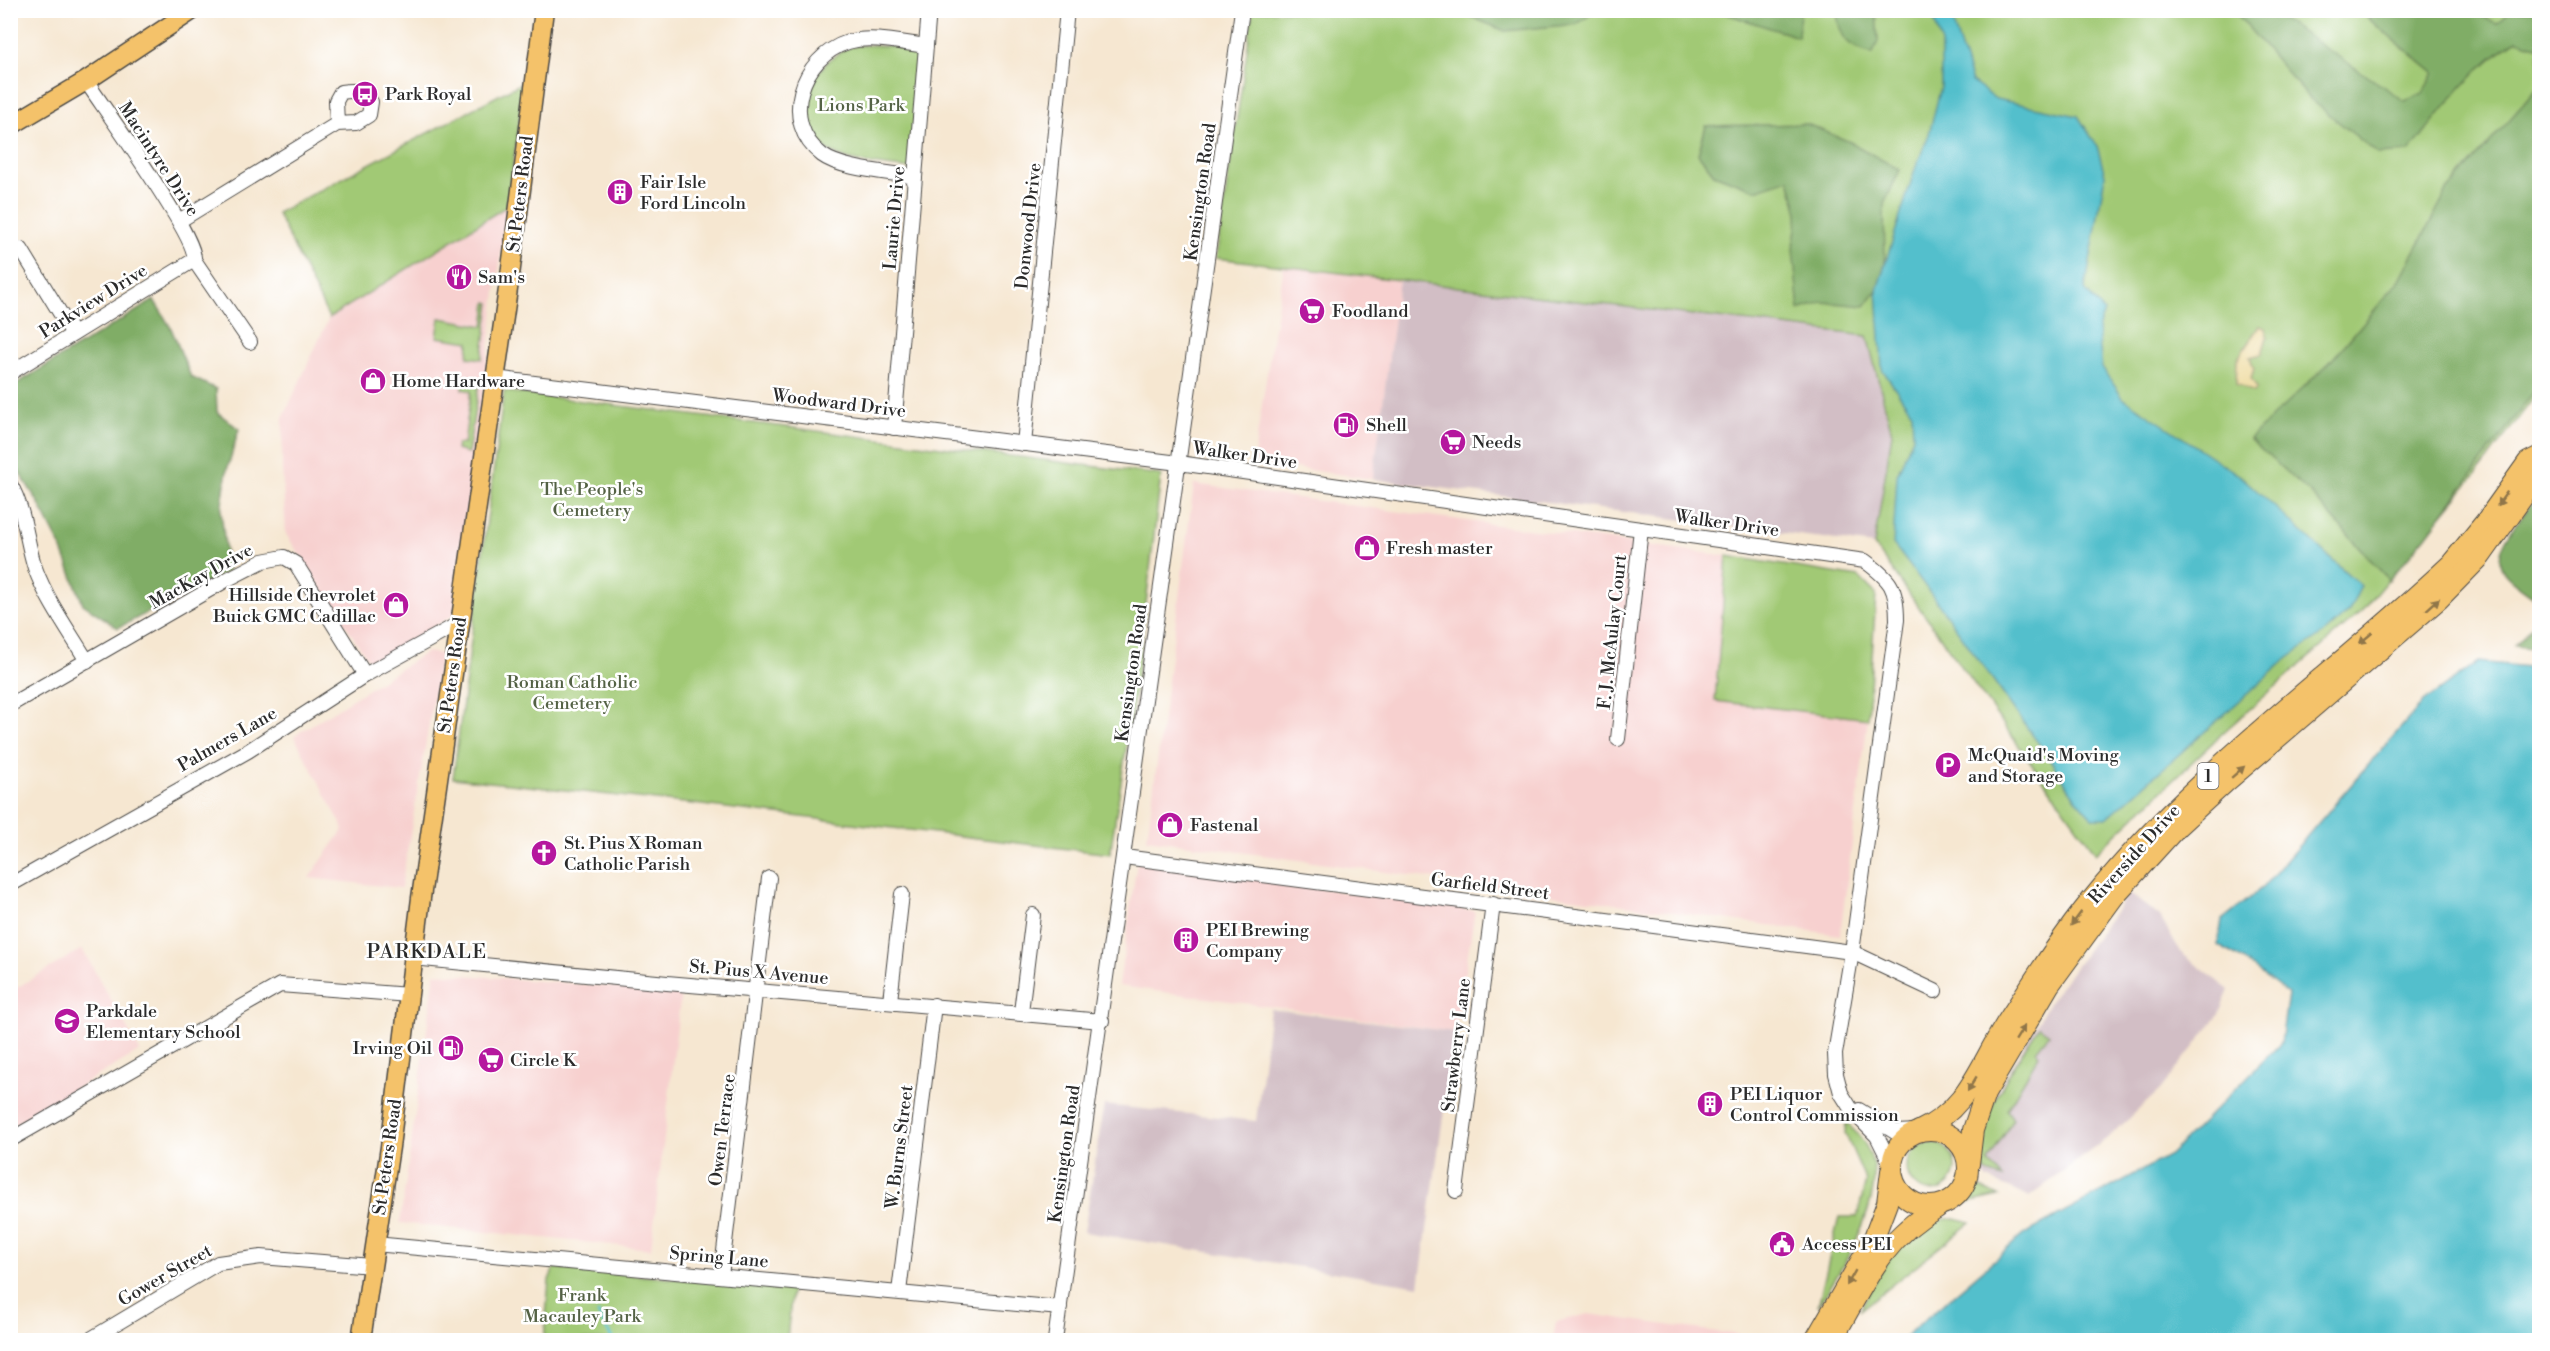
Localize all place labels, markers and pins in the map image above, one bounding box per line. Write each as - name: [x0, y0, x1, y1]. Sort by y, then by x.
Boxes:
- bus stop icon: Park Royal: [350, 79, 380, 109]
- place label: Park Royal: [385, 83, 472, 106]
- place label: Fair Isle Ford Lincoln: [640, 171, 746, 215]
- building icon: Fair Isle Ford Lincoln: [605, 177, 635, 207]
- restaurant icon: Sam's: [444, 262, 474, 292]
- place label: Sam's: [478, 266, 525, 289]
- supermarket icon: Foodland: [1297, 296, 1327, 326]
- place label: Foodland: [1332, 300, 1409, 323]
- shop icon: Home Hardware: [358, 366, 388, 396]
- place label: Home Hardware: [392, 370, 525, 393]
- fuel station icon: Shell: [1331, 410, 1361, 440]
- place label: Shell: [1366, 414, 1407, 437]
- supermarket icon: Needs: [1438, 427, 1468, 457]
- place label: Needs: [1472, 431, 1522, 454]
- shop icon: Fresh master: [1352, 533, 1382, 563]
- place label: Fresh master: [1386, 537, 1493, 560]
- place label: Hillside Chevrolet Buick GMC Cadillac: [212, 584, 377, 628]
- shop icon: Hillside Chevrolet Buick GMC Cadillac: [381, 590, 411, 620]
- place label: McQuaid's Moving and Storage: [1968, 744, 2120, 788]
- parking icon: McQuaid's Moving and Storage: [1933, 750, 1963, 780]
- shop icon: Fastenal: [1155, 810, 1185, 840]
- place label: Fastenal: [1190, 814, 1259, 837]
- place label: St. Pius X Roman Catholic Parish: [564, 832, 703, 876]
- church icon: St. Pius X Roman Catholic Parish: [529, 838, 559, 868]
- place label: PEI Brewing Company: [1206, 919, 1310, 963]
- building icon: PEI Brewing Company: [1171, 925, 1201, 955]
- place label: Parkdale Elementary School: [86, 1000, 241, 1044]
- school or university icon: Parkdale Elementary School: [52, 1006, 82, 1036]
- fuel station icon: Irving Oil: [436, 1033, 466, 1063]
- place label: Irving Oil: [353, 1037, 433, 1060]
- supermarket icon: Circle K: [476, 1045, 506, 1075]
- place label: Circle K: [510, 1049, 578, 1072]
- place label: PEI Liquor Control Commission: [1730, 1083, 1899, 1127]
- building icon: PEI Liquor Control Commission: [1695, 1089, 1725, 1119]
- public building icon: Access PEI: [1767, 1229, 1797, 1259]
- place label: Access PEI: [1801, 1233, 1892, 1256]

